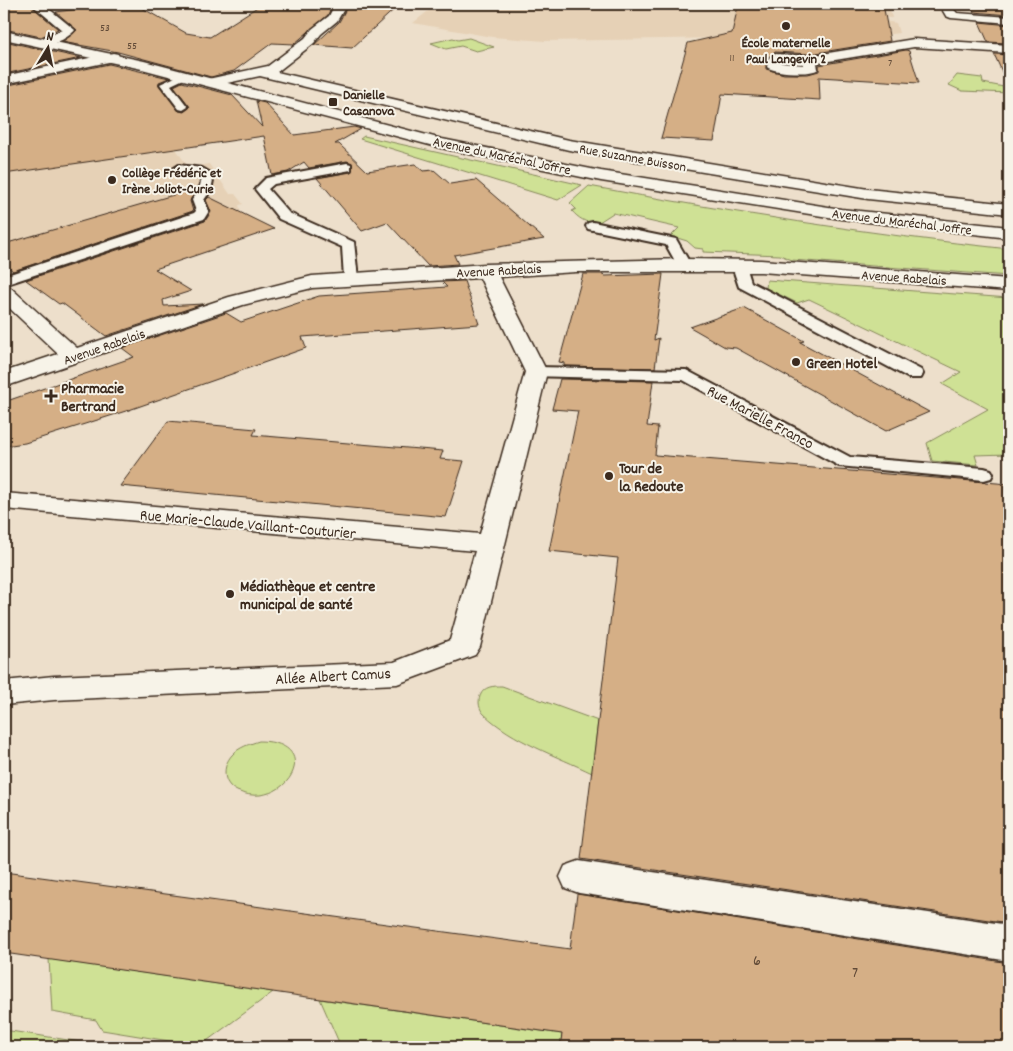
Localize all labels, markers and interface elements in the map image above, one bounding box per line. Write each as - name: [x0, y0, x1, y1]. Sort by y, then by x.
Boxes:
- marker: École maternelle Paul Langevin 2: [780, 20, 792, 32]
- house number: 53: [100, 21, 110, 37]
- north arrow: [22, 22, 72, 72]
- text: N: [45, 27, 55, 48]
- place label: École maternelle Paul Langevin 2: [741, 34, 831, 70]
- house number: 55: [127, 39, 137, 55]
- house number: 11: [730, 51, 734, 67]
- house number: 7: [888, 56, 892, 72]
- place label: Danielle Casanova: [343, 86, 395, 122]
- marker: Danielle Casanova: [327, 96, 339, 108]
- street label: Avenue du Maréchal Joffre: [431, 133, 572, 181]
- street label: Rue Suzanne Buisson: [578, 140, 688, 178]
- place label: Collège Frédéric et Irène Joliot-Curie: [122, 164, 222, 200]
- marker: Collège Frédéric et Irène Joliot-Curie: [106, 174, 118, 186]
- street label: Avenue du Maréchal Joffre: [831, 204, 973, 241]
- street label: Avenue Rabelais: [456, 260, 542, 284]
- street label: Avenue Rabelais: [861, 266, 947, 292]
- street label: Avenue Rabelais: [61, 324, 148, 371]
- place label: Green Hotel: [806, 353, 877, 376]
- marker: Green Hotel: [790, 356, 802, 368]
- place label: Pharmacie Bertrand: [61, 378, 124, 419]
- street label: Rue Marielle Franco: [702, 380, 817, 456]
- marker: Pharmacie Bertrand: [45, 390, 57, 402]
- place label: Tour de la Redoute: [619, 458, 683, 499]
- marker: Tour de la Redoute: [603, 470, 615, 482]
- street label: Rue Marie-Claude Vaillant-Couturier: [139, 505, 357, 546]
- place label: Médiathèque et centre municipal de santé: [240, 576, 375, 617]
- marker: Médiathèque et centre municipal de santé: [224, 588, 236, 600]
- street label: Allée Albert Camus: [275, 663, 392, 692]
- house number: 6: [753, 950, 761, 973]
- house number: 7: [852, 962, 858, 985]

